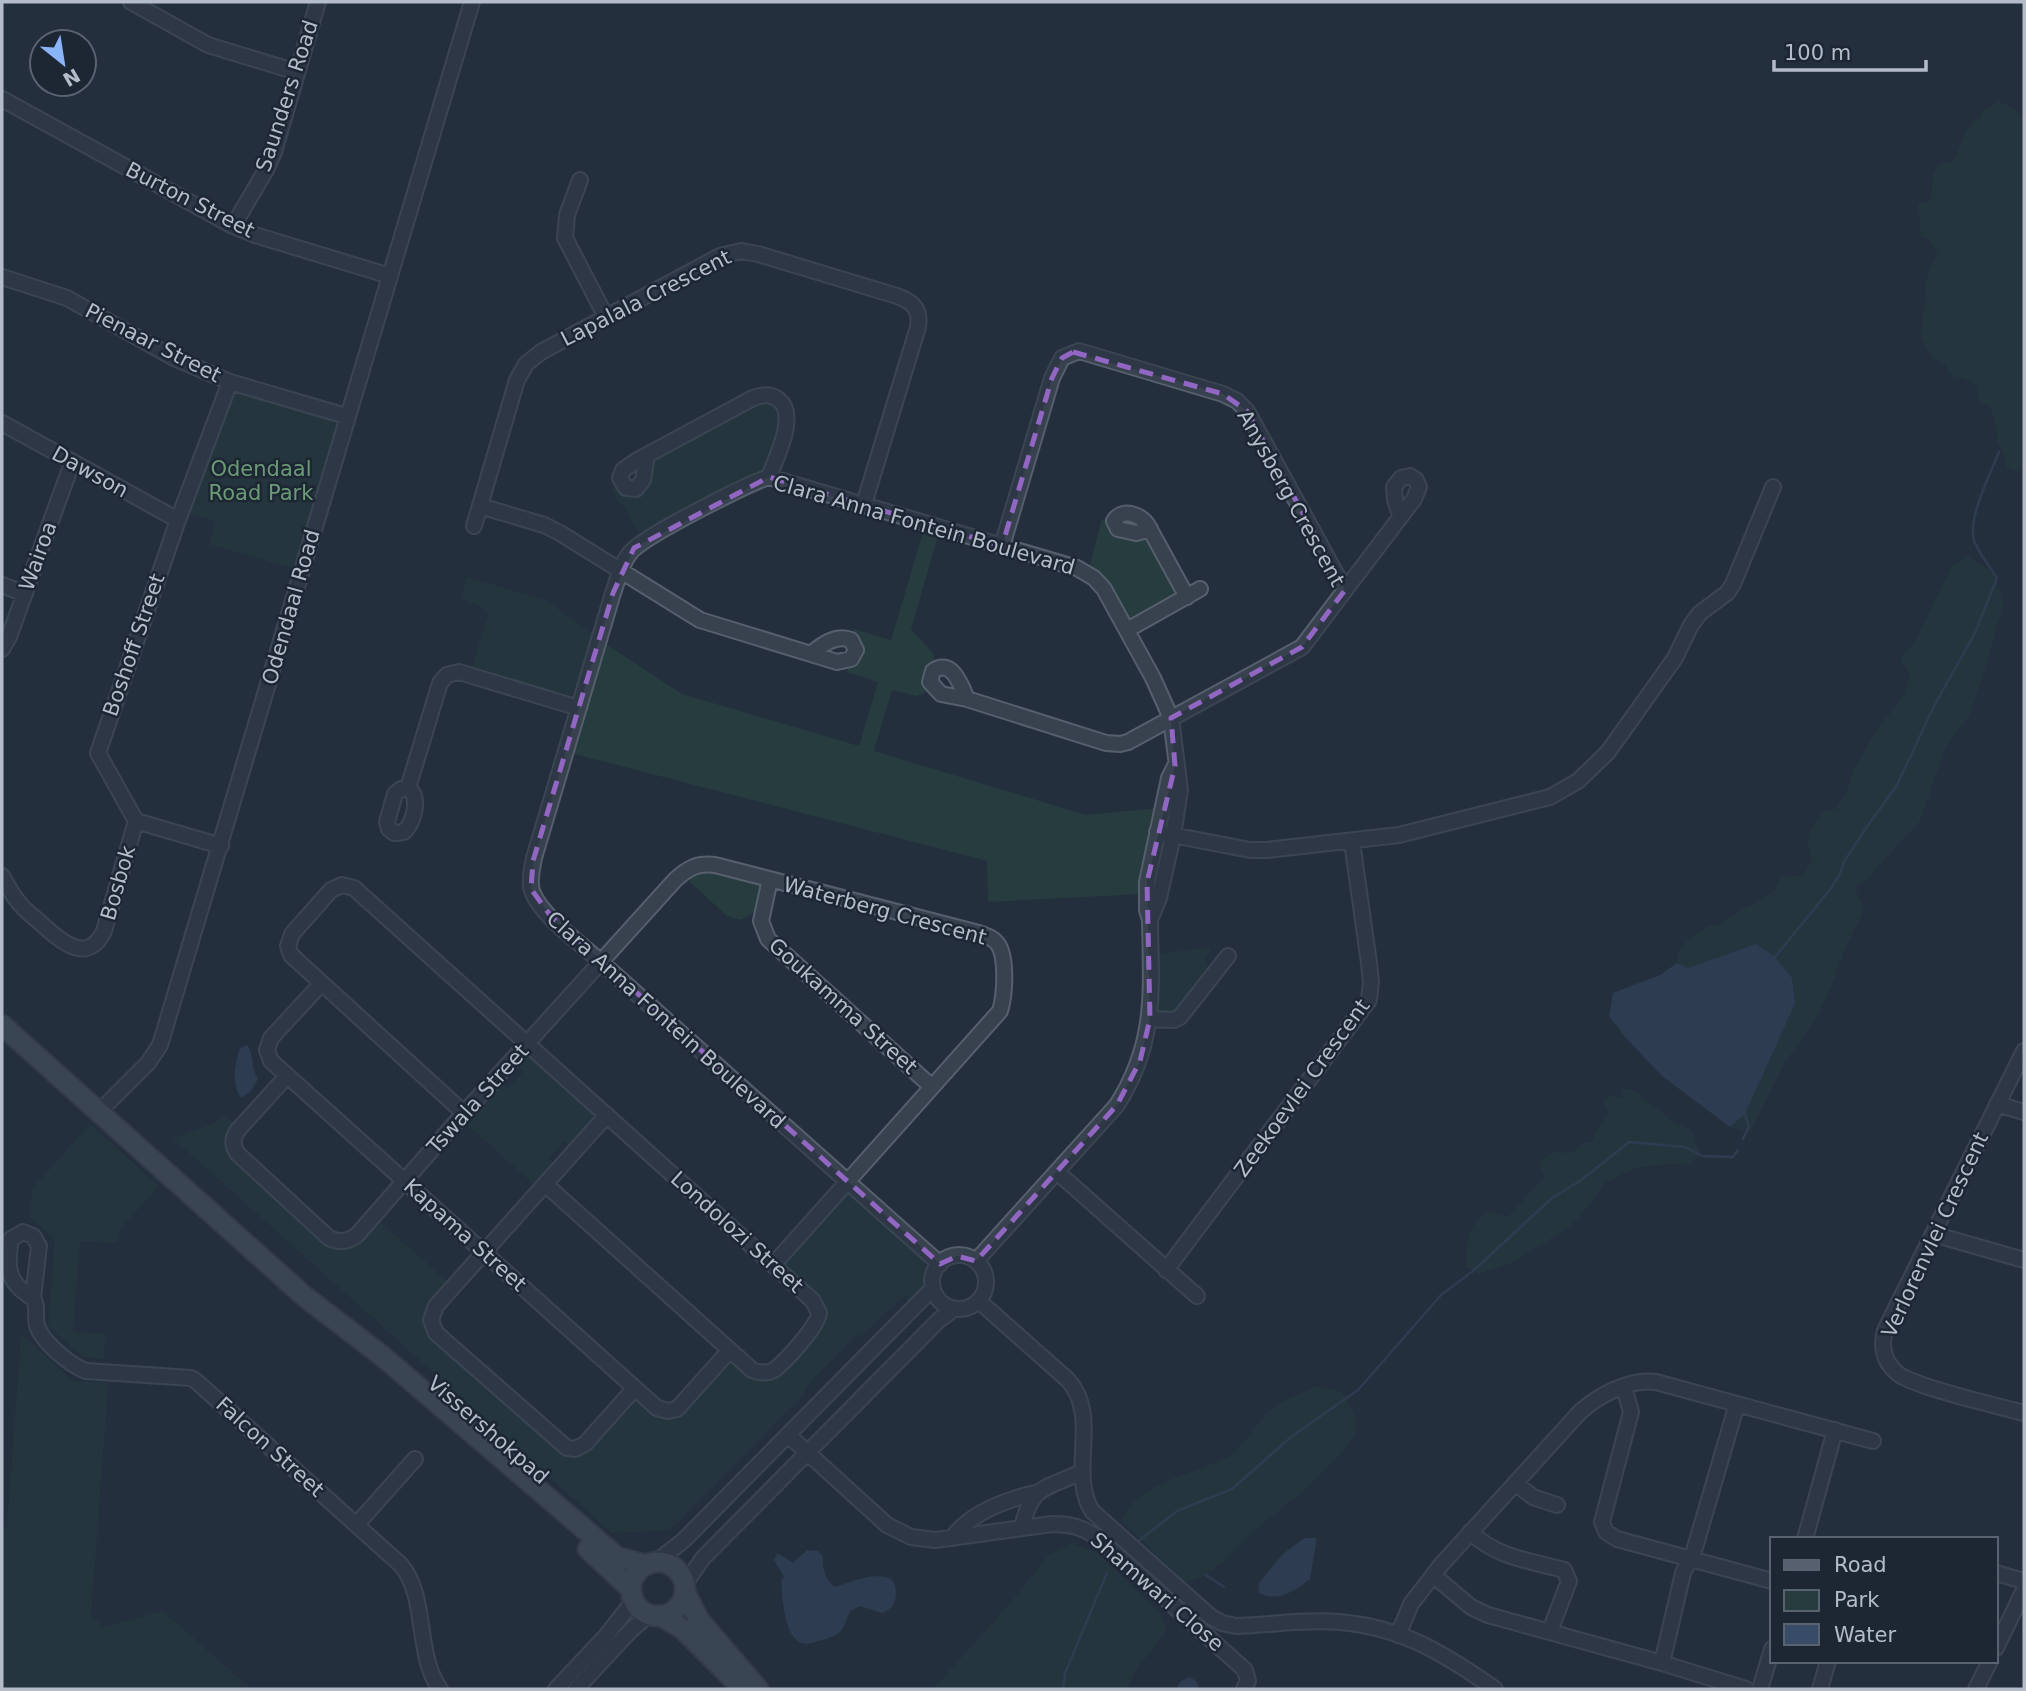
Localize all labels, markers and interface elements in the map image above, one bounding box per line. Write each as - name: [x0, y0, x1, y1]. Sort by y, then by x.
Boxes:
- street label: Saunders Road: [251, 17, 323, 175]
- north arrow: [28, 28, 98, 98]
- scale bar: [1774, 28, 1926, 72]
- text: 100 m: [1784, 41, 1851, 65]
- text: N: [59, 64, 84, 91]
- street label: Burton Street: [122, 157, 258, 243]
- street label: Lapalala Crescent: [557, 245, 735, 351]
- street label: Pienaar Street: [81, 298, 225, 388]
- street label: Anysberg Crescent: [1232, 405, 1350, 591]
- street label: Dawson: [48, 441, 132, 503]
- park label: Odendaal Road Park: [209, 457, 314, 505]
- street label: Clara Anna Fontein Boulevard: [770, 470, 1078, 580]
- street label: Wairoa: [14, 518, 62, 594]
- street label: Odendaal Road: [257, 527, 325, 687]
- street label: Boshoff Street: [98, 571, 170, 719]
- street label: Bosbok: [96, 842, 140, 923]
- street label: Waterberg Crescent: [781, 872, 989, 950]
- street label: Clara Anna Fontein Boulevard: [542, 906, 790, 1134]
- street label: Goukamma Street: [764, 933, 922, 1079]
- street label: Zeekoevlei Crescent: [1229, 994, 1375, 1182]
- street label: Tswala Street: [422, 1039, 534, 1160]
- street label: Verlorenvlei Crescent: [1877, 1129, 1993, 1341]
- street label: Londolozi Street: [666, 1166, 808, 1298]
- street label: Kapama Street: [399, 1174, 531, 1296]
- street label: Vissershokpad: [423, 1371, 553, 1489]
- street label: Falcon Street: [211, 1392, 329, 1502]
- street label: Shamwari Close: [1086, 1528, 1228, 1656]
- legend: [1770, 1537, 1998, 1663]
- text: Road: [1834, 1553, 1887, 1577]
- text: Park: [1834, 1588, 1880, 1612]
- text: Water: [1834, 1623, 1896, 1647]

